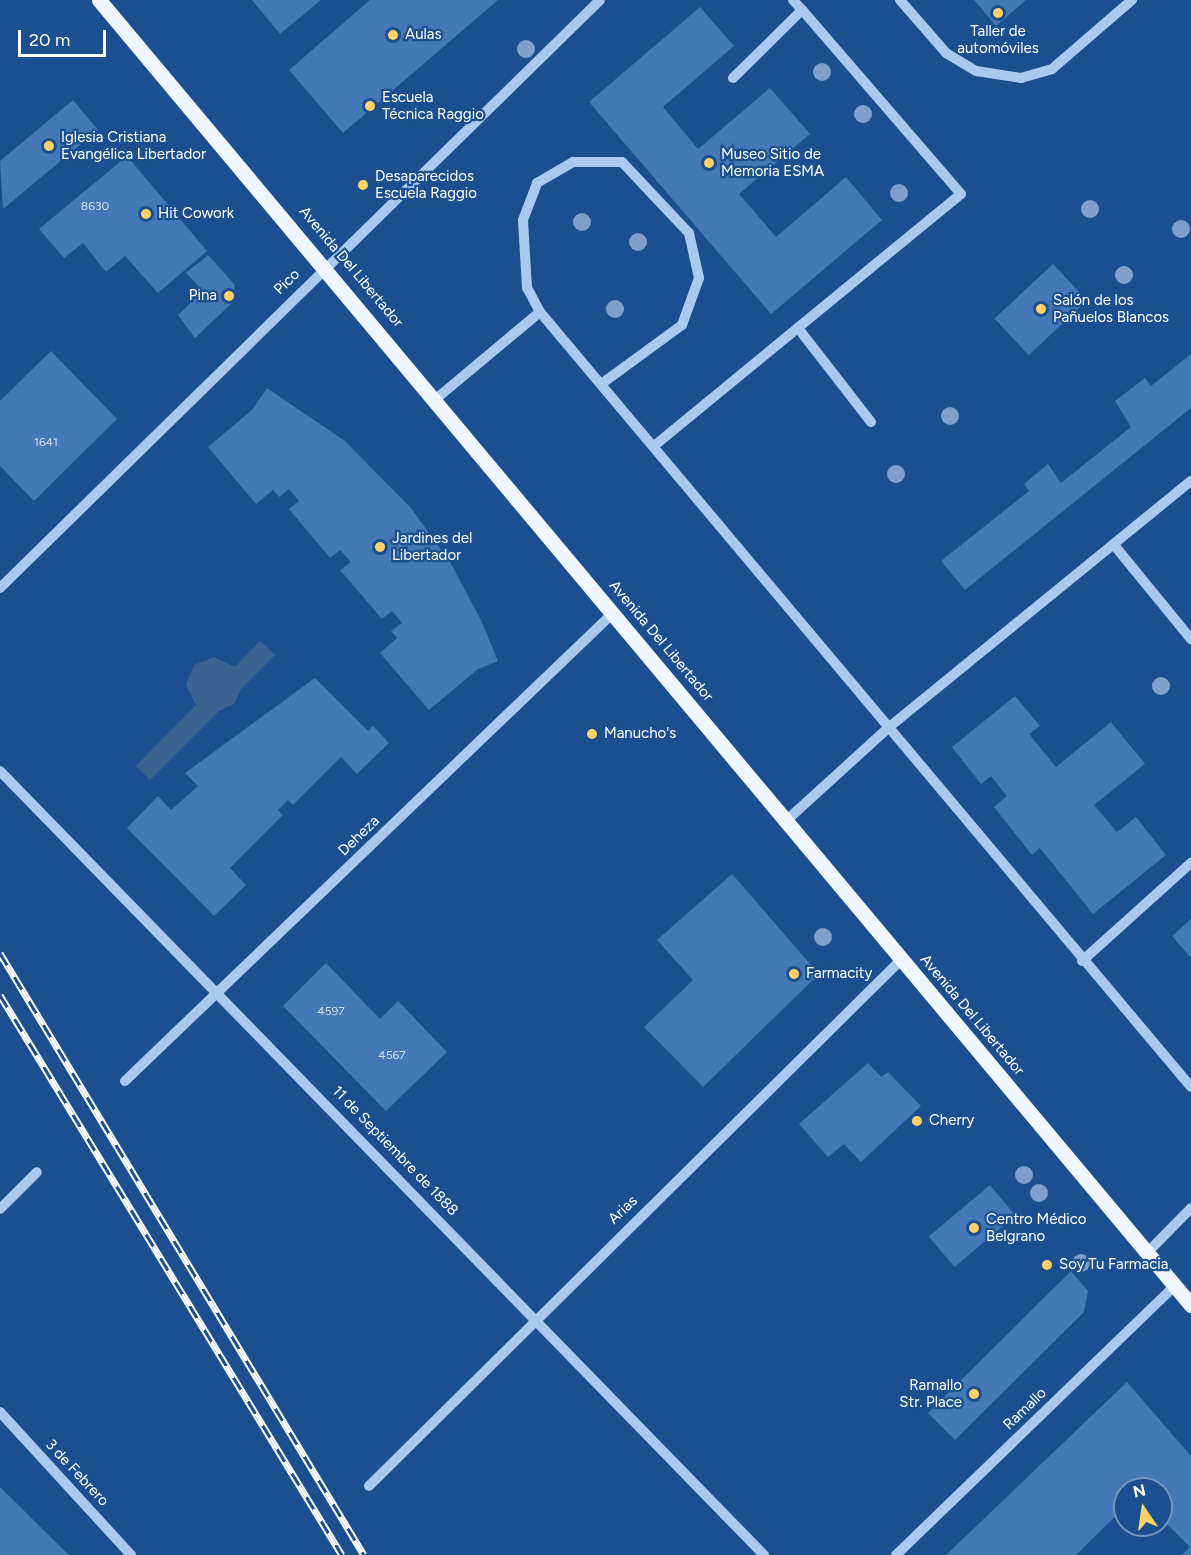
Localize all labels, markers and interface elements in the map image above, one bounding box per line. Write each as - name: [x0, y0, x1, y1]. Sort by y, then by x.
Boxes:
- marker: Taller de automóviles: [991, 6, 1005, 20]
- scale bar: [21, 18, 110, 56]
- place label: Taller de automóviles: [957, 22, 1039, 57]
- place label: Aulas: [405, 26, 441, 44]
- marker: Aulas: [386, 28, 400, 42]
- text: 20 m: [29, 29, 70, 51]
- place label: Escuela Técnica Raggio: [382, 88, 484, 123]
- marker: Escuela Técnica Raggio: [363, 99, 377, 113]
- place label: Iglesia Cristiana Evangélica Libertador: [61, 128, 206, 163]
- marker: Iglesia Cristiana Evangélica Libertador: [42, 139, 56, 153]
- place label: Museo Sitio de Memoria ESMA: [721, 145, 824, 180]
- marker: Museo Sitio de Memoria ESMA: [702, 156, 716, 170]
- place label: Desaparecidos Escuela Raggio: [375, 167, 477, 202]
- marker: Desaparecidos Escuela Raggio: [356, 178, 370, 192]
- house number: 8630: [81, 200, 109, 214]
- street label: Avenida Del Libertador: [295, 203, 407, 331]
- place label: Hit Cowork: [158, 205, 234, 223]
- marker: Hit Cowork: [139, 207, 153, 221]
- street label: Pico: [270, 265, 304, 299]
- place label: Pina: [189, 287, 217, 305]
- marker: Pina: [222, 289, 236, 303]
- place label: Salón de los Pañuelos Blancos: [1053, 291, 1169, 326]
- marker: Salón de los Pañuelos Blancos: [1034, 302, 1048, 316]
- house number: 1641: [34, 436, 58, 450]
- place label: Jardines del Libertador: [392, 529, 472, 564]
- marker: Jardines del Libertador: [373, 540, 387, 554]
- street label: Avenida Del Libertador: [605, 577, 717, 705]
- place label: Manucho's: [604, 725, 676, 743]
- marker: Manucho's: [585, 727, 599, 741]
- street label: Deheza: [335, 812, 383, 860]
- street label: Avenida Del Libertador: [916, 951, 1028, 1079]
- place label: Farmacity: [806, 965, 872, 983]
- marker: Farmacity: [787, 967, 801, 981]
- house number: 4597: [317, 1005, 345, 1019]
- house number: 4567: [378, 1049, 406, 1063]
- street label: 11 de Septiembre de 1888: [328, 1082, 462, 1220]
- place label: Cherry: [929, 1112, 974, 1130]
- marker: Cherry: [910, 1114, 924, 1128]
- street label: Arias: [605, 1192, 641, 1228]
- place label: Centro Médico Belgrano: [986, 1210, 1086, 1245]
- marker: Centro Médico Belgrano: [967, 1221, 981, 1235]
- place label: Soy Tu Farmacia: [1059, 1256, 1168, 1274]
- marker: Soy Tu Farmacia: [1040, 1258, 1054, 1272]
- place label: Ramallo Str. Place: [899, 1376, 962, 1411]
- street label: Ramallo: [1000, 1384, 1050, 1434]
- marker: Ramallo Str. Place: [967, 1387, 981, 1401]
- street label: 3 de Febrero: [42, 1436, 112, 1510]
- north arrow: [1113, 1477, 1173, 1537]
- text: N: [1131, 1480, 1147, 1502]

